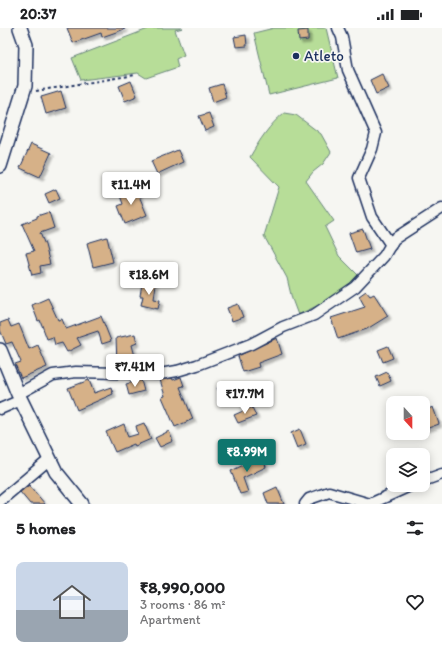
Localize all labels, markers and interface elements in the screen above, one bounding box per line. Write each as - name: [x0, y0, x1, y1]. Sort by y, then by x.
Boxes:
- text: 20:37: [20, 5, 56, 23]
- place label: Atleto: [304, 47, 344, 65]
- marker: Atleto: [291, 51, 301, 61]
- pin: ₹11.4M: [98, 172, 164, 206]
- text: ₹11.4M: [111, 177, 151, 192]
- pin: ₹18.6M: [116, 262, 182, 296]
- text: ₹18.6M: [129, 267, 169, 282]
- pin: ₹7.41M: [102, 354, 168, 388]
- text: ₹7.41M: [115, 359, 155, 374]
- pin: ₹17.7M: [212, 381, 278, 415]
- text: ₹17.7M: [226, 386, 264, 401]
- north arrow: [386, 396, 430, 440]
- map controls: [386, 396, 430, 492]
- pin: ₹8.99M: [214, 439, 280, 473]
- text: ₹8.99M: [227, 444, 267, 459]
- button: layers: [386, 448, 430, 492]
- icon: filters: [404, 517, 426, 539]
- text: 5 homes: [16, 518, 76, 538]
- text: ₹8,990,000: [140, 577, 225, 597]
- icon: home: [48, 578, 96, 626]
- icon: heart: [404, 591, 426, 613]
- text: 3 rooms · 86 m²: [140, 597, 226, 612]
- text: Apartment: [140, 612, 201, 627]

